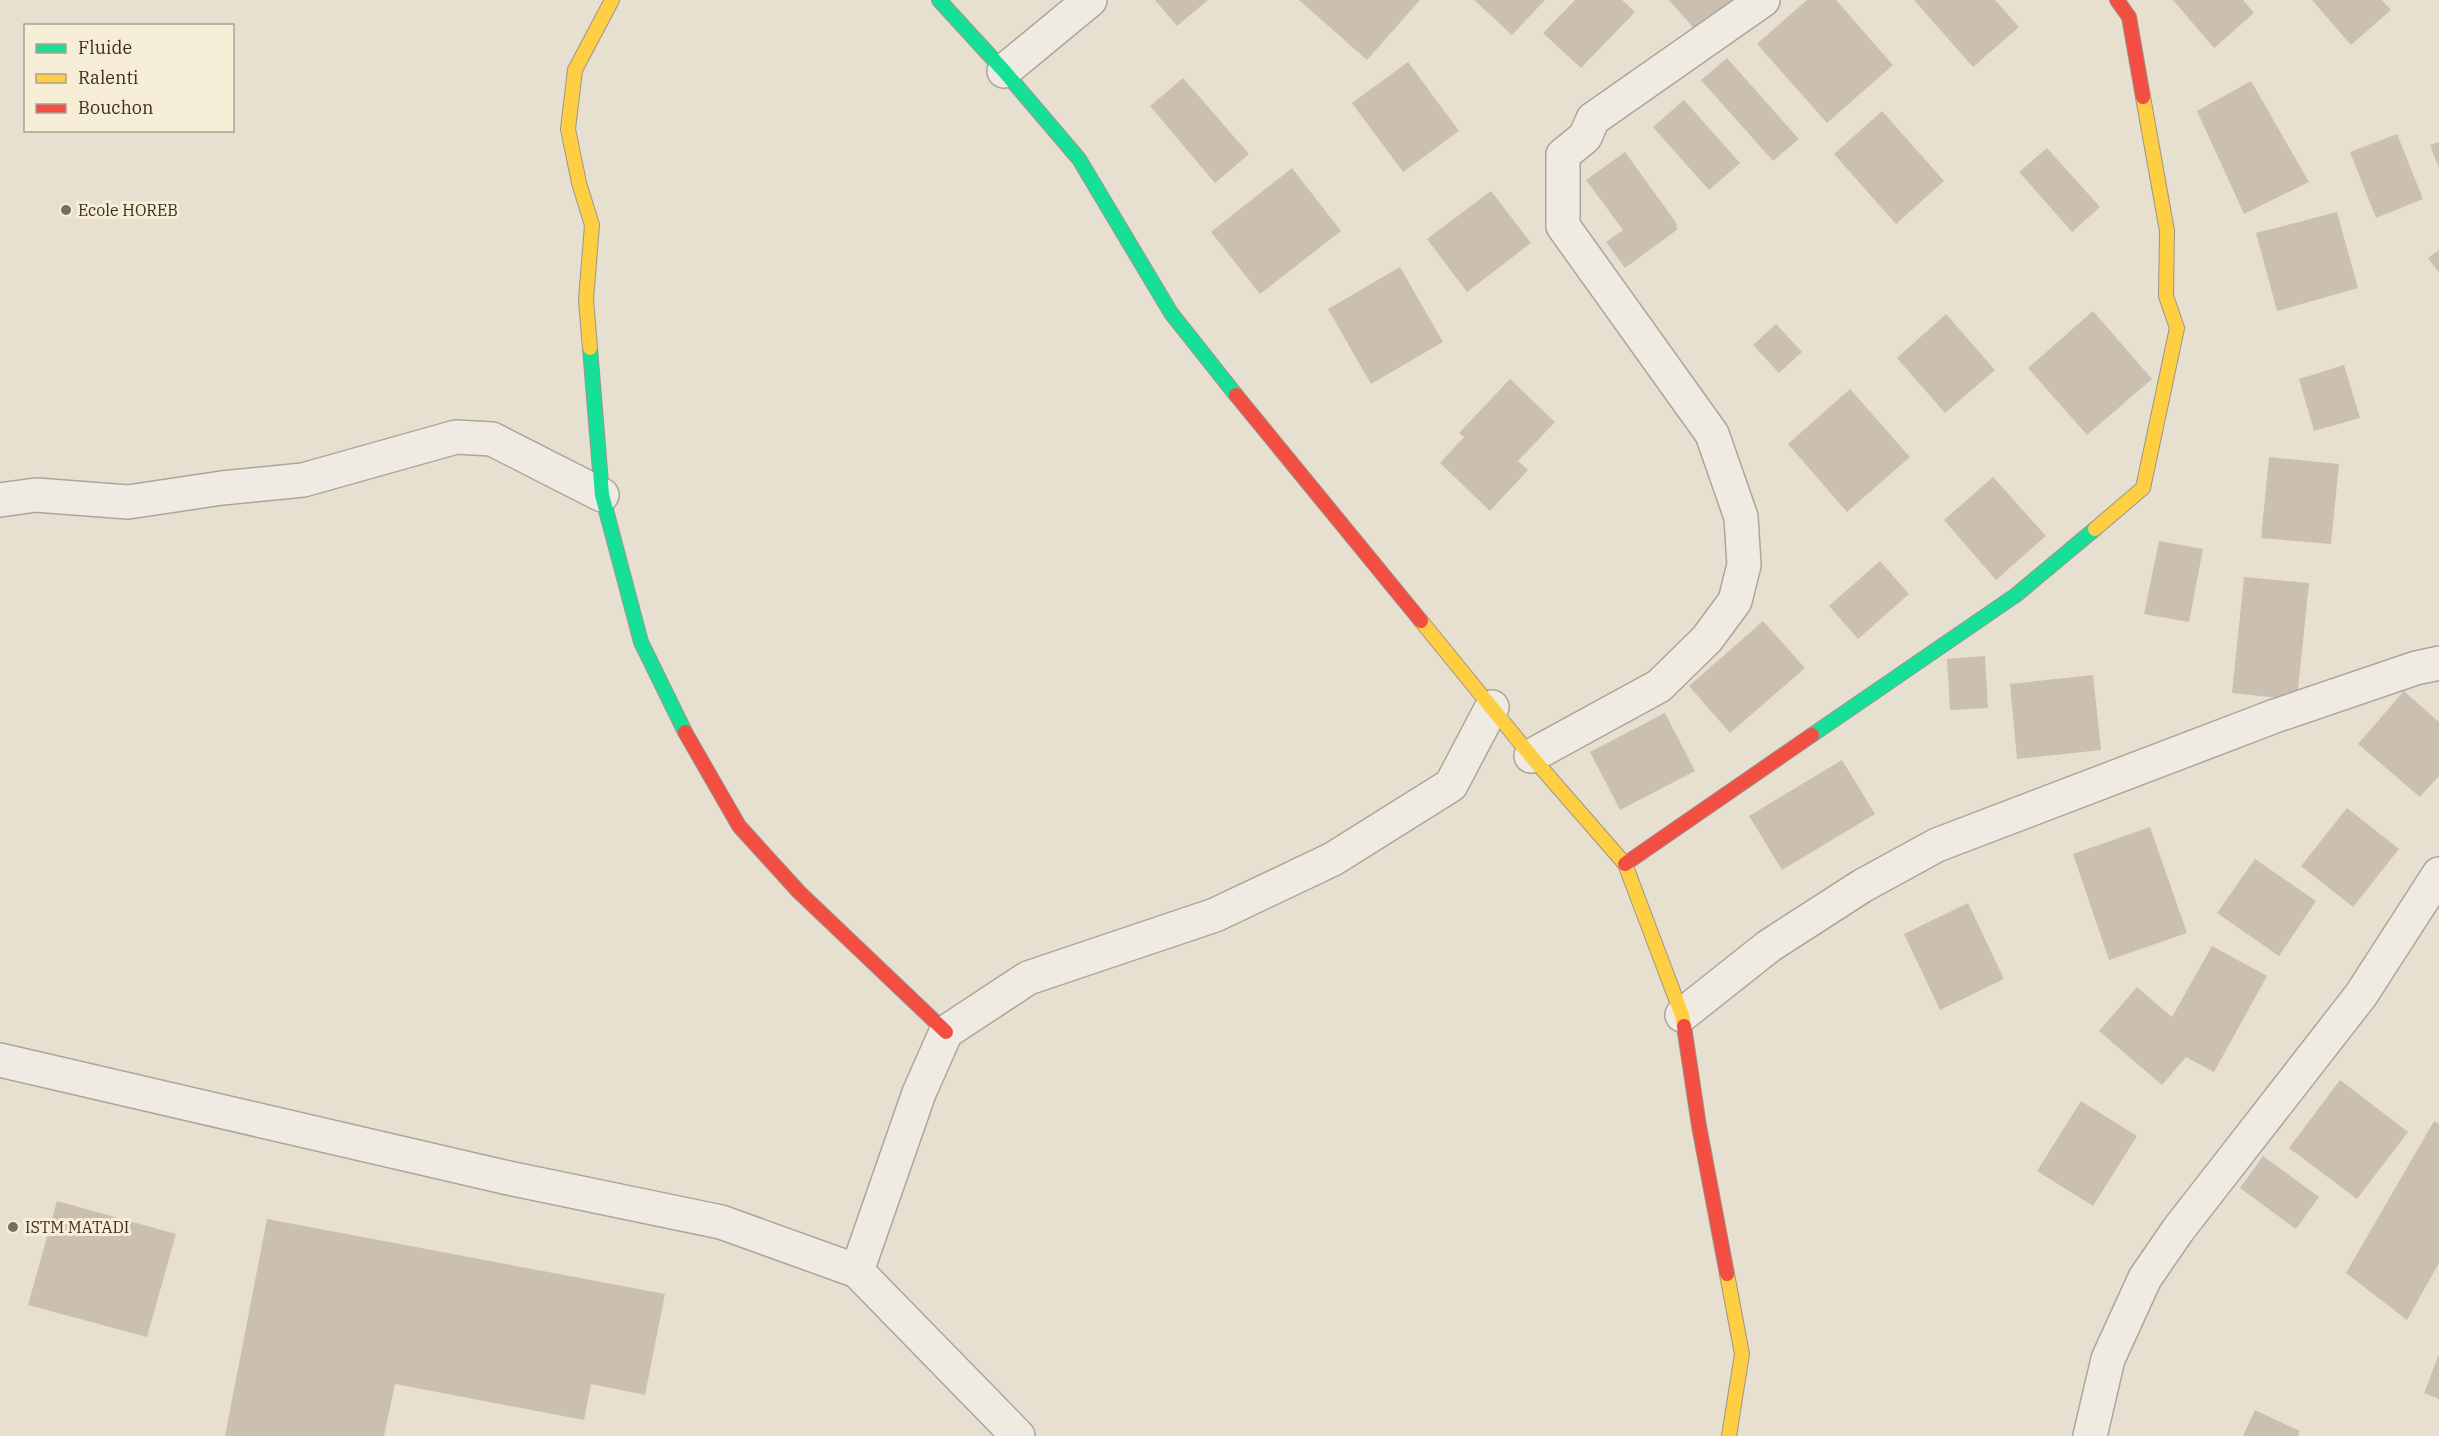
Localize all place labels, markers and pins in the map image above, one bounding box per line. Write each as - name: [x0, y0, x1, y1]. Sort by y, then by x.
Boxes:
- place label: Ecole HOREB: [78, 200, 178, 220]
- marker: Ecole HOREB: [59, 203, 73, 217]
- place label: ISTM MATADI: [25, 1217, 129, 1237]
- marker: ISTM MATADI: [6, 1220, 20, 1234]

